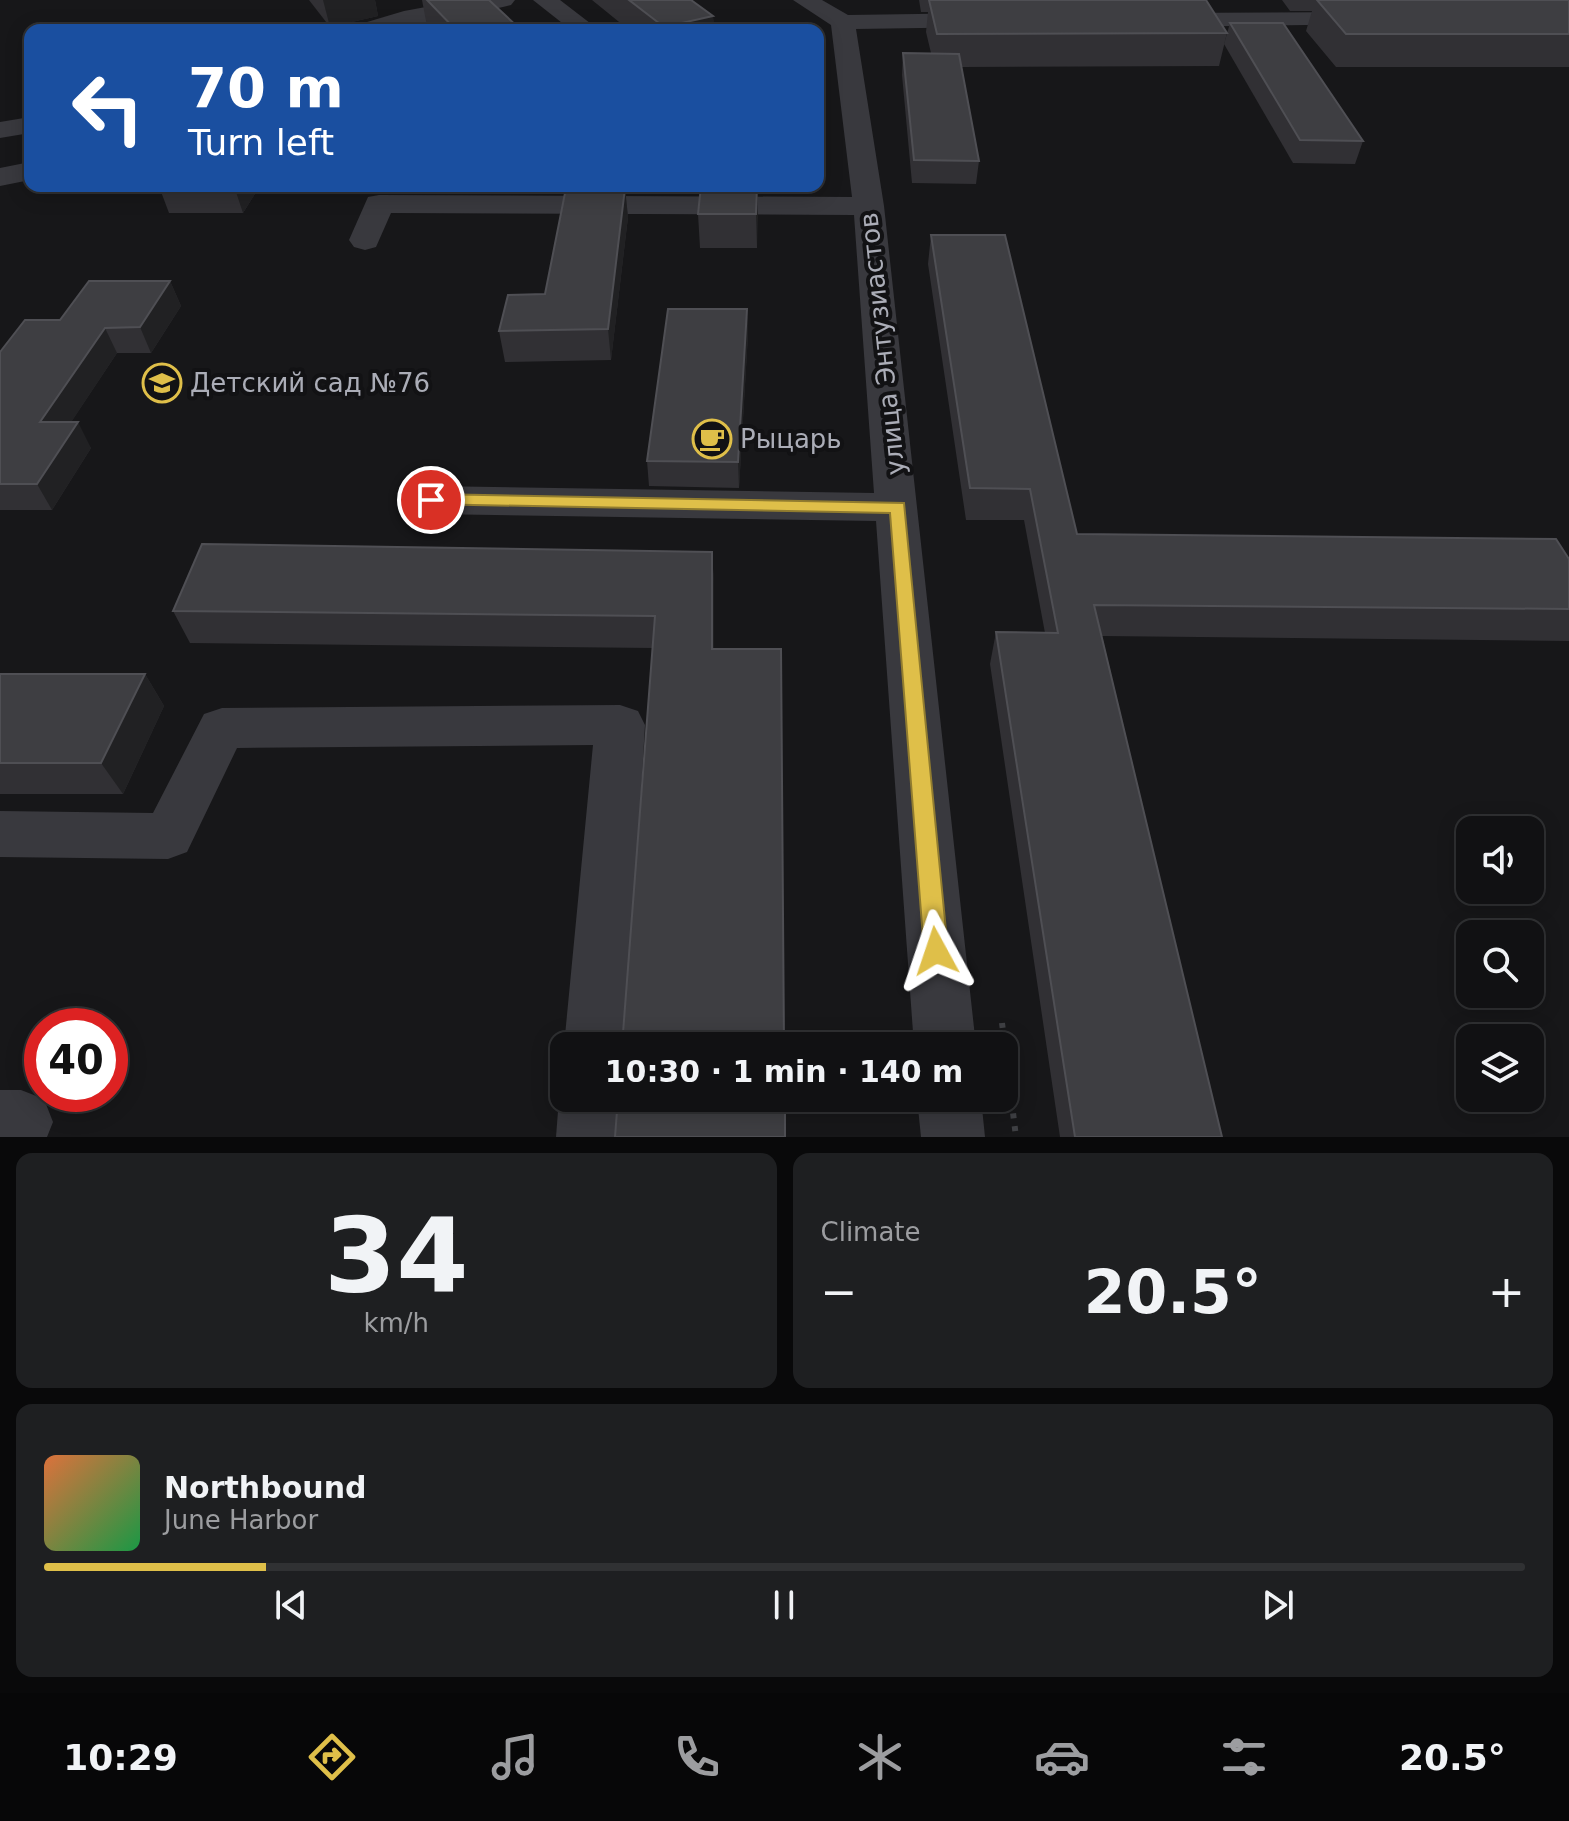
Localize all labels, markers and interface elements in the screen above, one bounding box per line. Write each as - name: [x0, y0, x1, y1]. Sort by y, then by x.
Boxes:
- text: 70 m: [188, 55, 344, 120]
- icon: left: [56, 56, 160, 160]
- text: Turn left: [188, 122, 334, 163]
- street label: улица Энтузиастов: [853, 211, 911, 477]
- school or university icon: Детский сад №76: [141, 362, 183, 404]
- place label: Детский сад №76: [190, 368, 430, 398]
- cafe icon: Рыцарь: [691, 418, 733, 460]
- place label: Рыцарь: [740, 424, 842, 454]
- pin: [397, 466, 465, 534]
- icon: arrive: [409, 478, 453, 522]
- map controls: [1456, 816, 1544, 1112]
- button: sound: [1456, 816, 1544, 904]
- position arrow: [894, 909, 978, 993]
- button: search: [1456, 920, 1544, 1008]
- speed limit sign: 40: [24, 1008, 128, 1112]
- button: layers: [1456, 1024, 1544, 1112]
- text: 10:30 · 1 min · 140 m: [605, 1054, 963, 1089]
- text: 34: [324, 1195, 469, 1317]
- text: Climate: [821, 1217, 921, 1247]
- text: 20.5°: [1084, 1257, 1262, 1327]
- text: −: [821, 1266, 857, 1317]
- text: +: [1488, 1266, 1525, 1317]
- text: km/h: [363, 1308, 429, 1338]
- text: Northbound: [164, 1470, 367, 1505]
- text: June Harbor: [164, 1505, 318, 1535]
- icon: previous: [269, 1583, 313, 1627]
- icon: pause: [762, 1583, 806, 1627]
- icon: next: [1256, 1583, 1300, 1627]
- icon: directions: [304, 1729, 360, 1785]
- icon: music: [487, 1729, 543, 1785]
- icon: phone: [669, 1729, 725, 1785]
- icon: climate: [852, 1729, 908, 1785]
- icon: car: [1034, 1729, 1090, 1785]
- icon: filters: [1216, 1729, 1272, 1785]
- text: 10:29: [63, 1737, 178, 1778]
- text: 20.5°: [1399, 1737, 1506, 1778]

